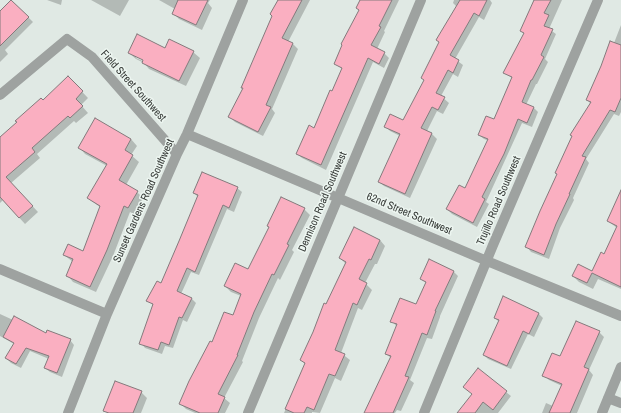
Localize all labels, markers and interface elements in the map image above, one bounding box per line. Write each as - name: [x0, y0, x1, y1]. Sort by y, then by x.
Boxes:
- street label: Field Street Southwest: [98, 48, 168, 124]
- street label: Sunset Gardens Road Southwest: [111, 137, 177, 265]
- street label: Dennison Road Southwest: [296, 150, 350, 254]
- street label: Trujillo Road Southwest: [474, 155, 524, 247]
- street label: 62nd Street Southwest: [364, 190, 454, 238]

